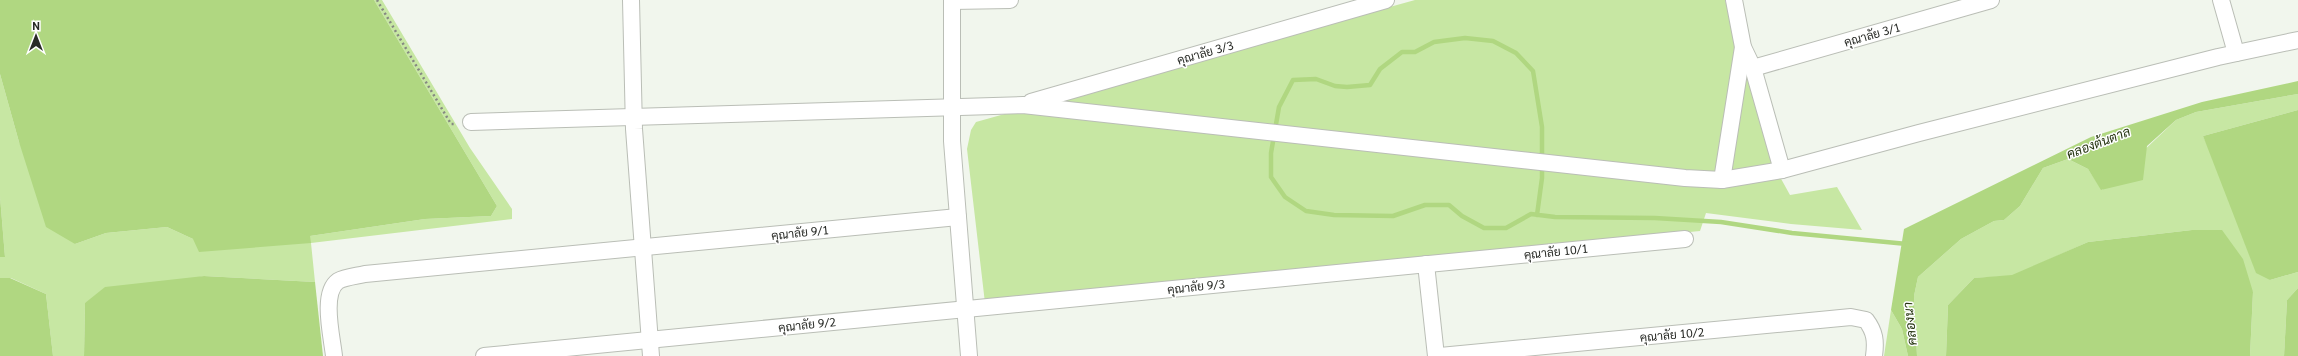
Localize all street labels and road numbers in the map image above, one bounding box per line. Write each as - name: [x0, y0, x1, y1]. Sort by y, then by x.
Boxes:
- street label: คุณาลัย 3/1: [1842, 18, 1903, 52]
- street label: คุณาลัย 3/3: [1175, 36, 1236, 70]
- street label: คุณาลัย 9/1: [770, 221, 830, 245]
- street label: คุณาลัย 10/1: [1523, 240, 1589, 264]
- street label: คุณาลัย 9/3: [1166, 275, 1226, 299]
- street label: คุณาลัย 9/2: [777, 313, 837, 337]
- street label: คุณาลัย 10/2: [1639, 323, 1705, 347]

